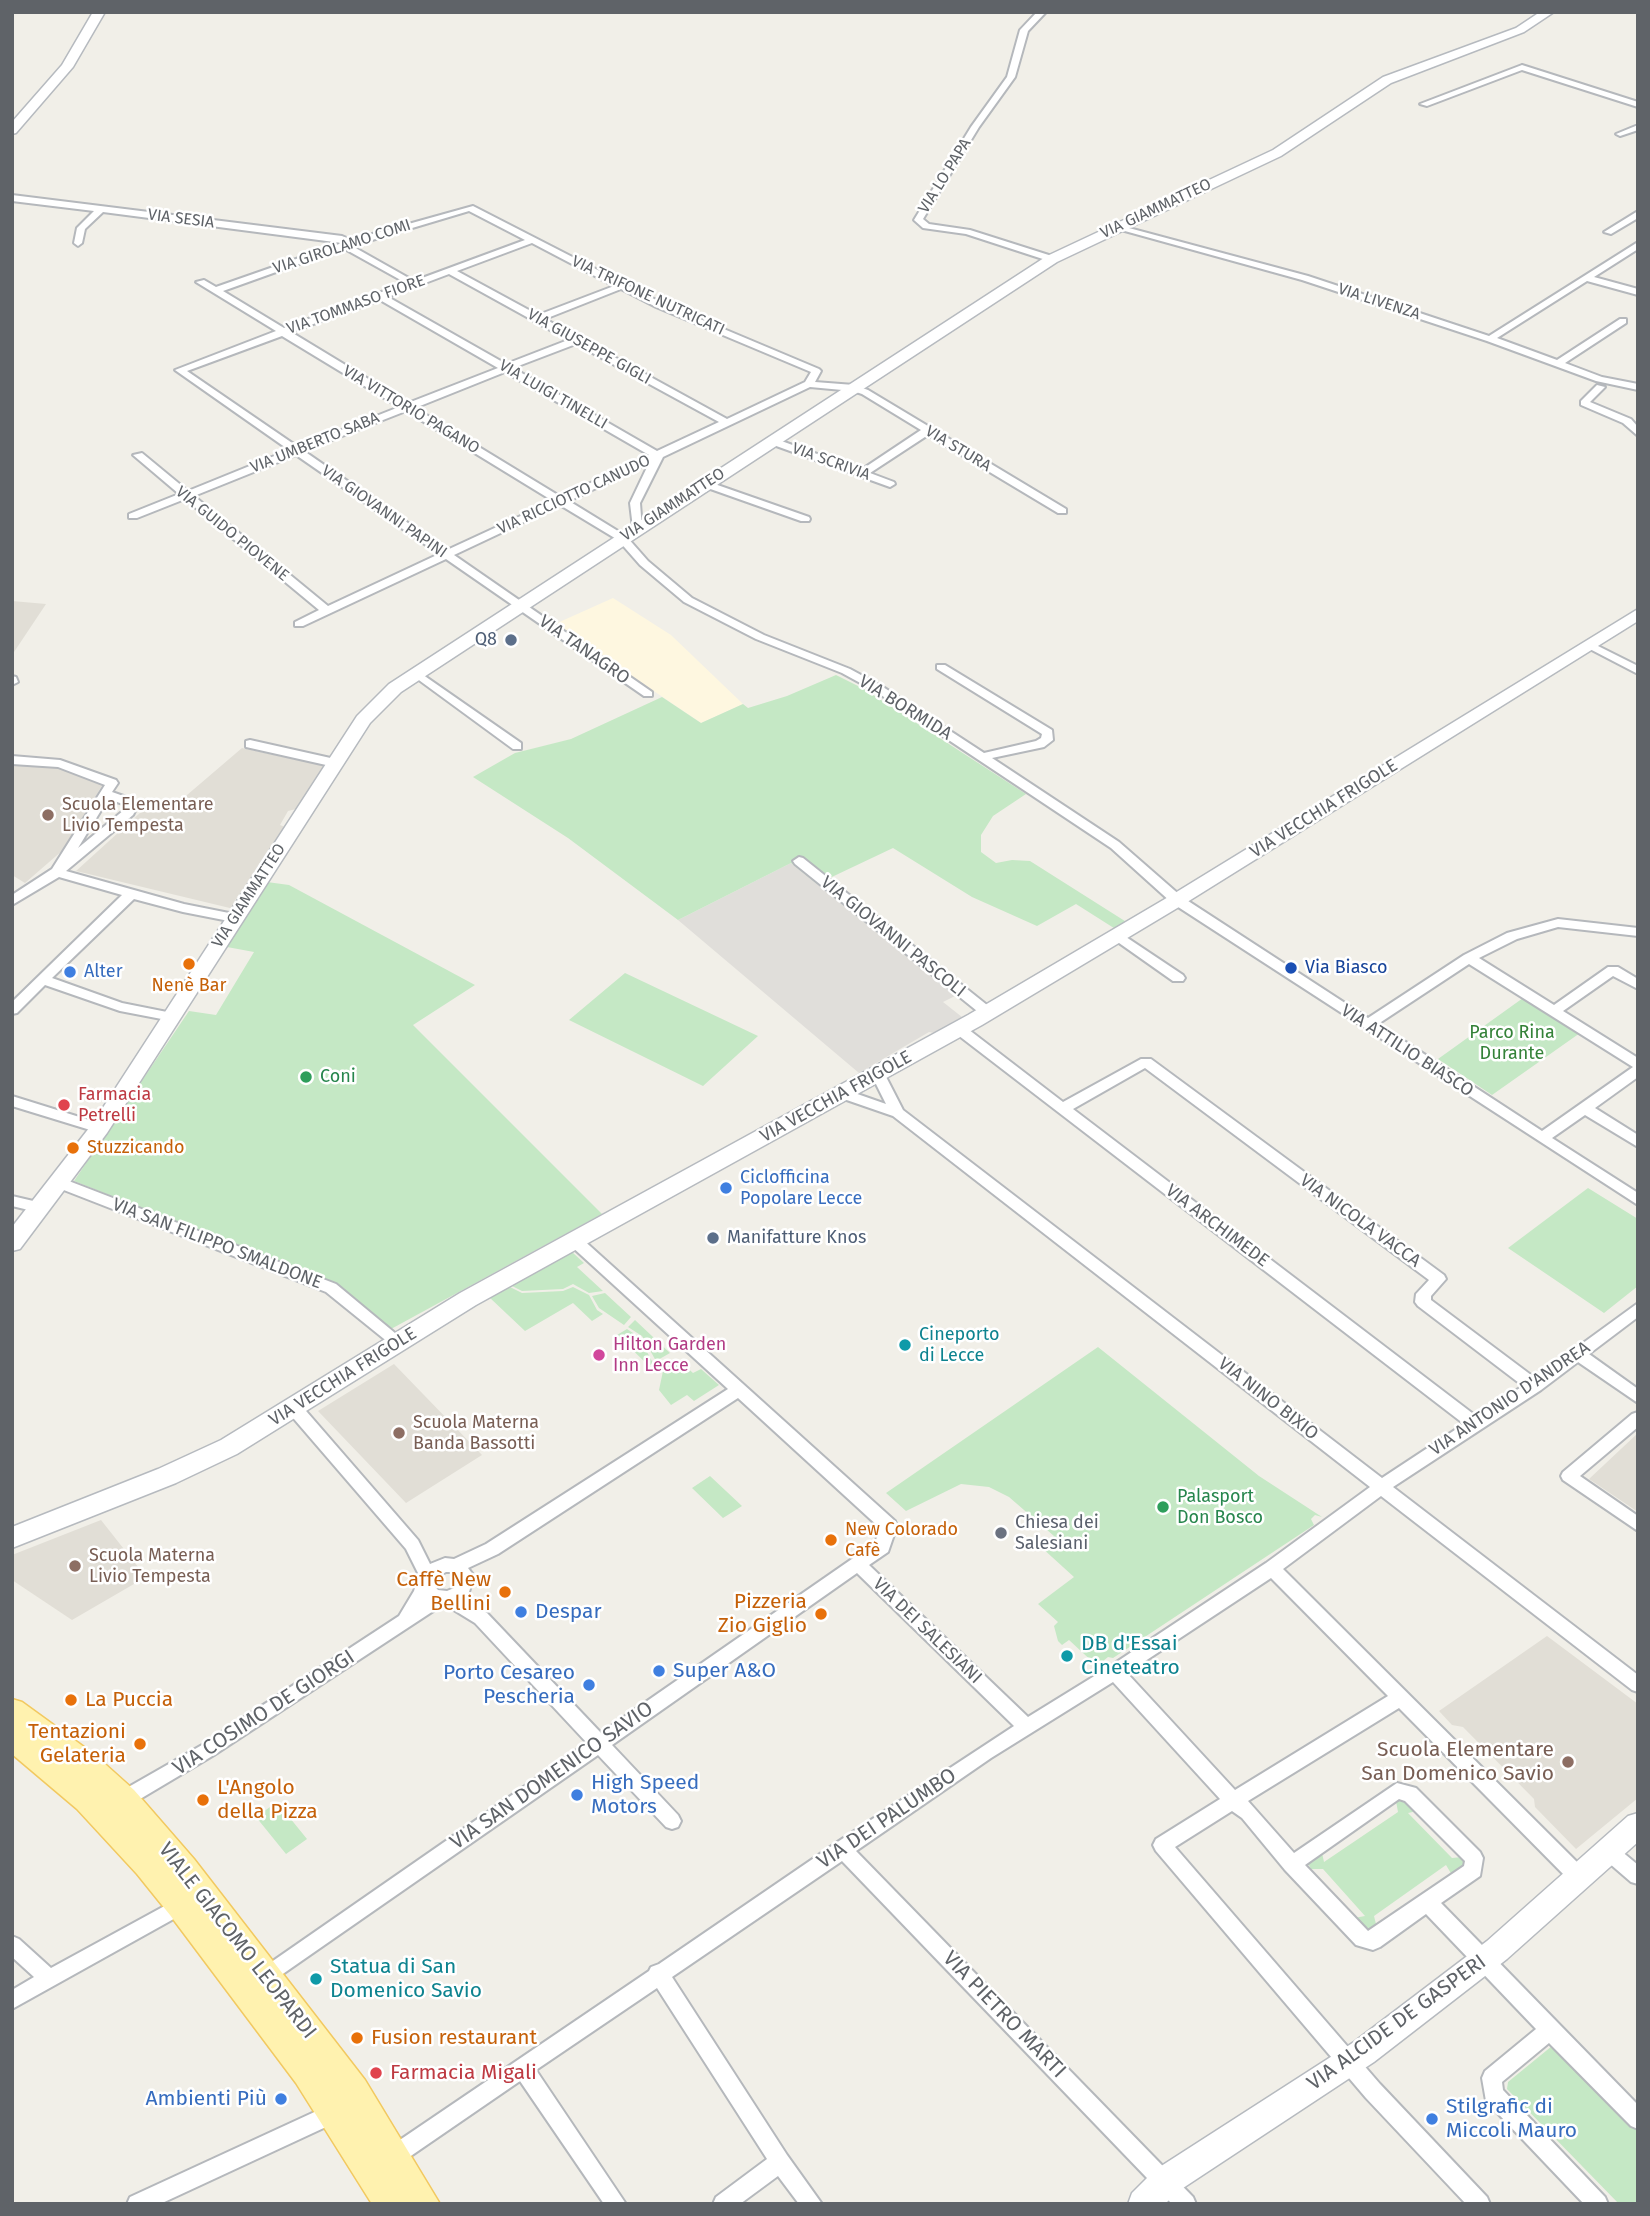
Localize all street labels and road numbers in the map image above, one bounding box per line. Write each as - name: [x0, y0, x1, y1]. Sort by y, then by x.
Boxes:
- street label: VIA LO PAPA: [914, 135, 976, 217]
- street label: VIA GIAMMATTEO: [1097, 175, 1215, 243]
- street label: VIA SESIA: [147, 205, 215, 233]
- street label: VIA GIROLAMO COMI: [271, 216, 413, 278]
- street label: VIA TRIFONE NUTRICATI: [568, 252, 728, 340]
- street label: VIA TOMMASO FIORE: [284, 271, 428, 339]
- street label: VIA LIVENZA: [1335, 280, 1423, 324]
- street label: VIA GIUSEPPE GIGLI: [524, 305, 654, 389]
- street label: VIA LUIGI TINELLI: [495, 356, 611, 434]
- street label: VIA VITTORIO PAGANO: [339, 362, 483, 458]
- street label: VIA UMBERTO SABA: [248, 408, 382, 478]
- street label: VIA STURA: [922, 422, 994, 476]
- street label: VIA SCRIVIA: [789, 439, 873, 485]
- street label: VIA RICCIOTTO CANUDO: [494, 451, 654, 539]
- street label: VIA GIOVANNI PAPINI: [318, 462, 450, 562]
- street label: VIA GIAMMATTEO: [617, 464, 729, 546]
- street label: VIA GUIDO PIOVENE: [172, 482, 292, 586]
- street label: VIA TANAGRO: [534, 611, 634, 689]
- street label: VIA BORMIDA: [854, 671, 956, 745]
- street label: VIA VECCHIA FRIGOLE: [1246, 755, 1402, 863]
- street label: VIA GIAMMATTEO: [208, 840, 290, 952]
- street label: VIA GIOVANNI PASCOLI: [816, 872, 970, 1002]
- street label: VIA ATTILIO BIASCO: [1337, 1000, 1477, 1102]
- street label: VIA VECCHIA FRIGOLE: [757, 1046, 915, 1148]
- street label: VIA NICOLA VACCA: [1295, 1170, 1425, 1272]
- street label: VIA ARCHIMEDE: [1161, 1180, 1273, 1272]
- street label: VIA SAN FILIPPO SMALDONE: [109, 1194, 325, 1294]
- street label: VIA VECCHIA FRIGOLE: [265, 1323, 421, 1431]
- street label: VIA ANTONIO D'ANDREA: [1426, 1337, 1594, 1461]
- street label: VIA NINO BIXIO: [1214, 1353, 1322, 1445]
- street label: VIA DEI SALESIANI: [868, 1573, 986, 1689]
- street label: VIA COSIMO DE GIORGI: [168, 1645, 360, 1781]
- street label: VIA SAN DOMENICO SAVIO: [446, 1696, 658, 1856]
- street label: VIA DEI PALUMBO: [813, 1763, 961, 1875]
- street label: VIALE GIACOMO LEOPARDI: [153, 1838, 321, 2044]
- street label: VIA PIETRO MARTI: [937, 1946, 1071, 2084]
- street label: VIA ALCIDE DE GASPERI: [1303, 1950, 1491, 2096]

